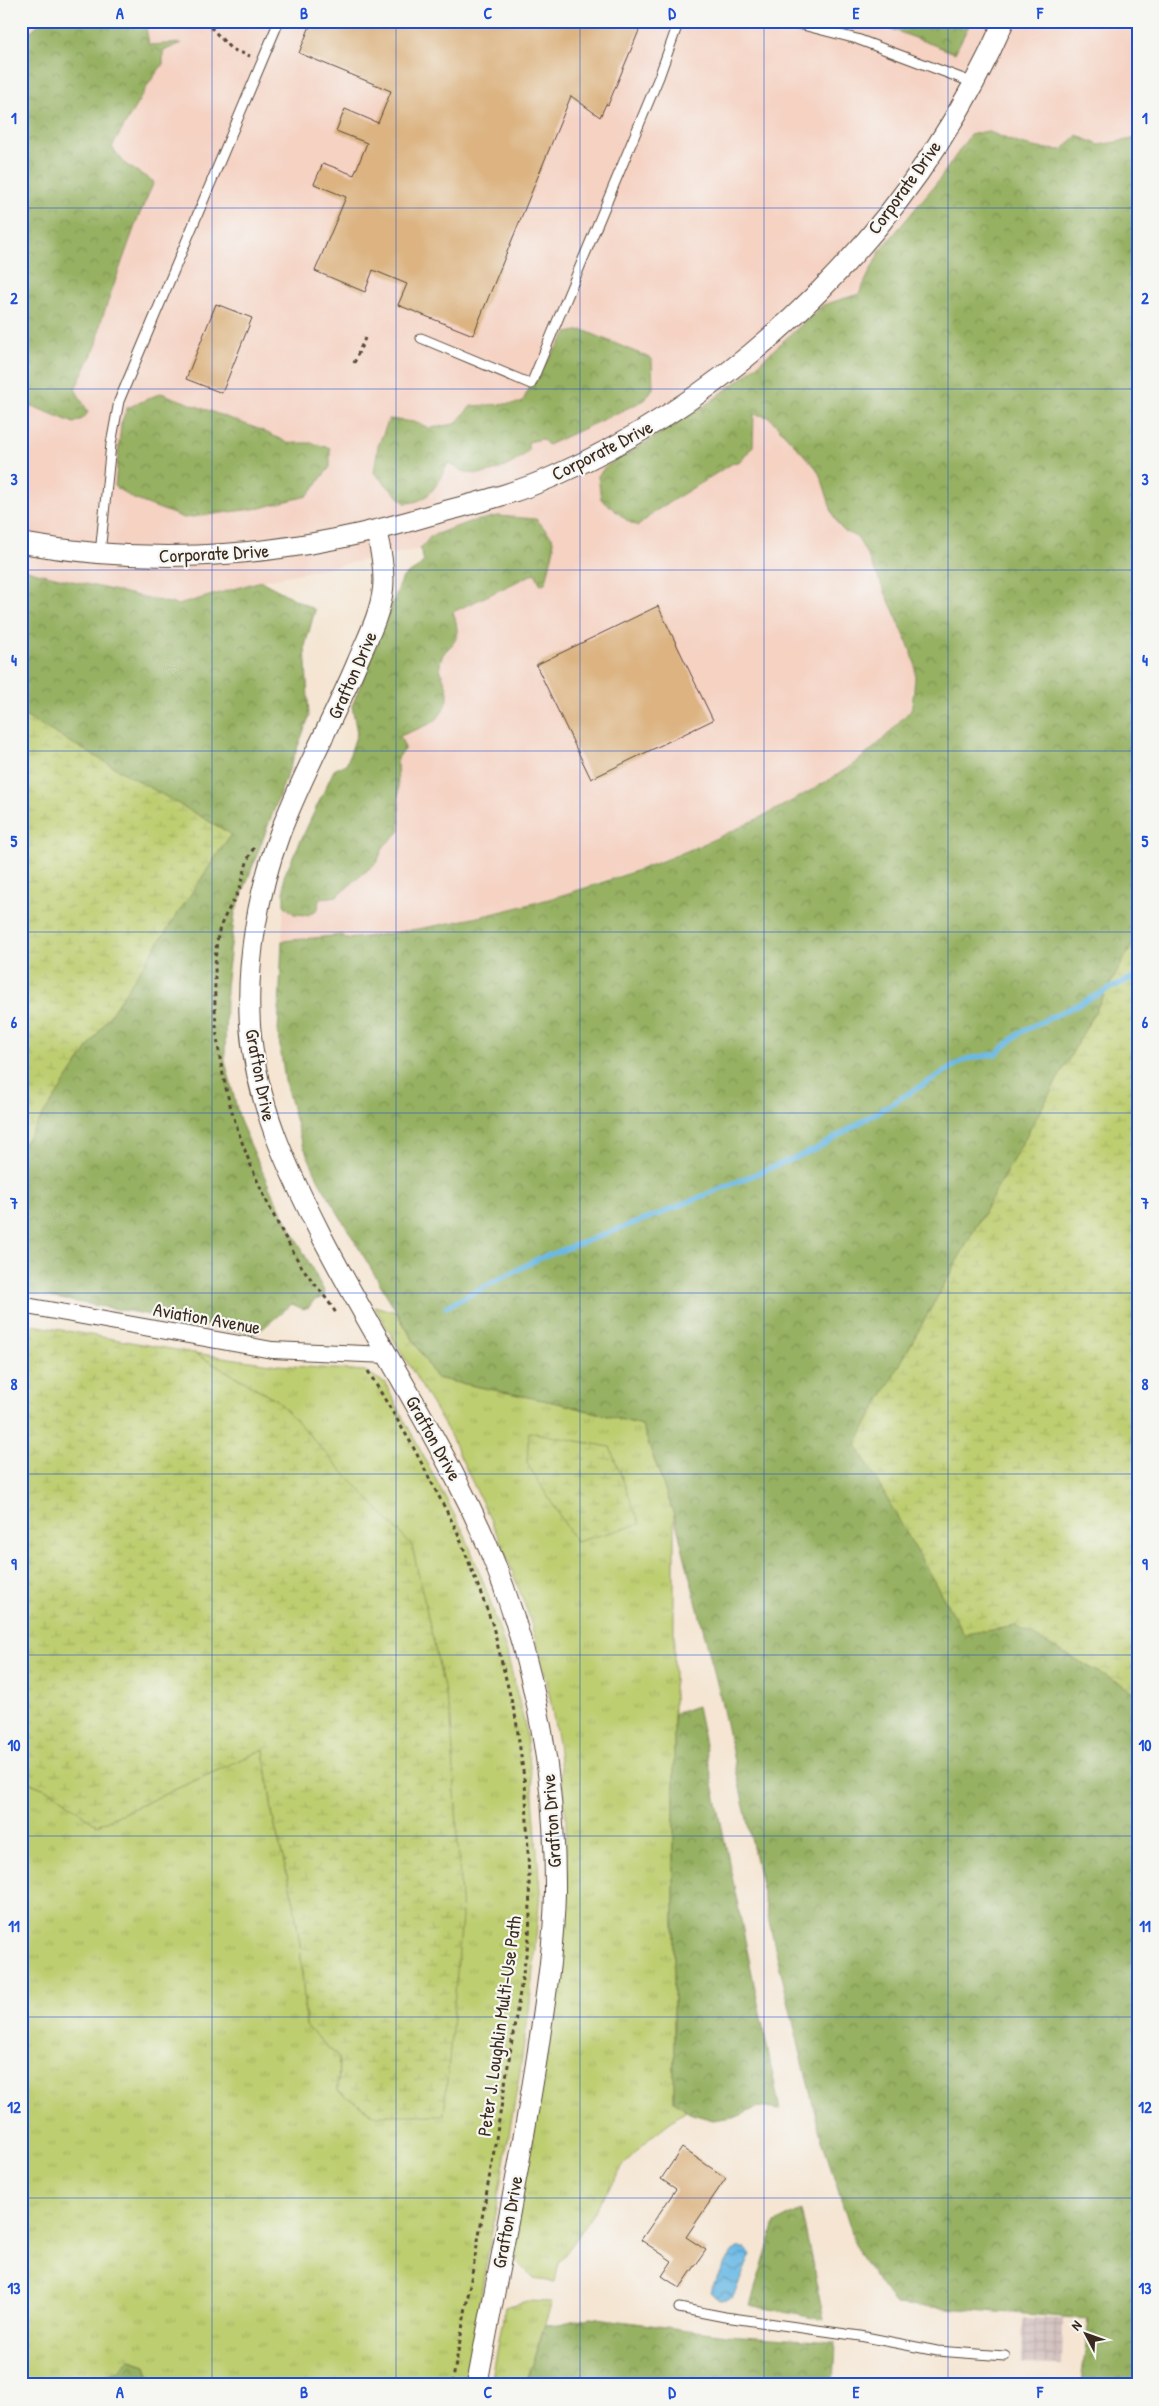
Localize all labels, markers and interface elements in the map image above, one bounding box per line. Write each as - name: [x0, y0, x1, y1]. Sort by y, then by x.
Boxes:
- text: A: [116, 2, 124, 24]
- text: B: [300, 2, 308, 24]
- text: C: [484, 2, 493, 24]
- text: D: [668, 2, 676, 24]
- text: E: [852, 2, 860, 24]
- text: F: [1036, 2, 1044, 24]
- text: 1: [11, 107, 17, 129]
- text: 1: [1142, 107, 1148, 129]
- street label: Corporate Drive: [861, 134, 947, 239]
- text: 2: [10, 287, 18, 309]
- text: 2: [1141, 287, 1149, 309]
- street label: Corporate Drive: [547, 413, 657, 487]
- text: 3: [10, 468, 18, 490]
- text: 3: [1141, 468, 1149, 490]
- street label: Corporate Drive: [158, 537, 270, 569]
- street label: Grafton Drive: [321, 627, 383, 723]
- text: 4: [11, 649, 17, 671]
- text: 4: [1142, 649, 1148, 671]
- text: 5: [11, 830, 18, 852]
- text: 5: [1142, 830, 1149, 852]
- text: 6: [11, 1011, 18, 1033]
- text: 6: [1142, 1011, 1149, 1033]
- street label: Grafton Drive: [239, 1027, 283, 1124]
- text: 7: [9, 1192, 18, 1214]
- text: 7: [1140, 1192, 1149, 1214]
- street label: Aviation Avenue: [151, 1296, 263, 1340]
- text: 8: [11, 1373, 18, 1395]
- text: 8: [1142, 1373, 1149, 1395]
- street label: Grafton Drive: [400, 1391, 468, 1486]
- text: 9: [11, 1553, 17, 1575]
- text: 9: [1142, 1553, 1148, 1575]
- text: 10: [8, 1734, 20, 1756]
- text: 10: [1139, 1734, 1151, 1756]
- street label: Grafton Drive: [535, 1773, 567, 1869]
- street label: Peter J. Loughlin Multi-Use Path: [471, 1914, 527, 2138]
- text: 11: [8, 1915, 20, 1937]
- text: 11: [1139, 1915, 1151, 1937]
- text: 12: [7, 2096, 21, 2118]
- text: 12: [1138, 2096, 1152, 2118]
- street label: Grafton Drive: [485, 2173, 529, 2270]
- text: 13: [8, 2277, 20, 2299]
- text: 13: [1139, 2277, 1151, 2299]
- north arrow: [1062, 2308, 1112, 2358]
- text: N: [1066, 2316, 1086, 2334]
- text: A: [116, 2381, 124, 2403]
- text: B: [300, 2381, 308, 2403]
- text: C: [484, 2381, 493, 2403]
- text: D: [668, 2381, 676, 2403]
- text: E: [852, 2381, 860, 2403]
- text: F: [1036, 2381, 1044, 2403]

